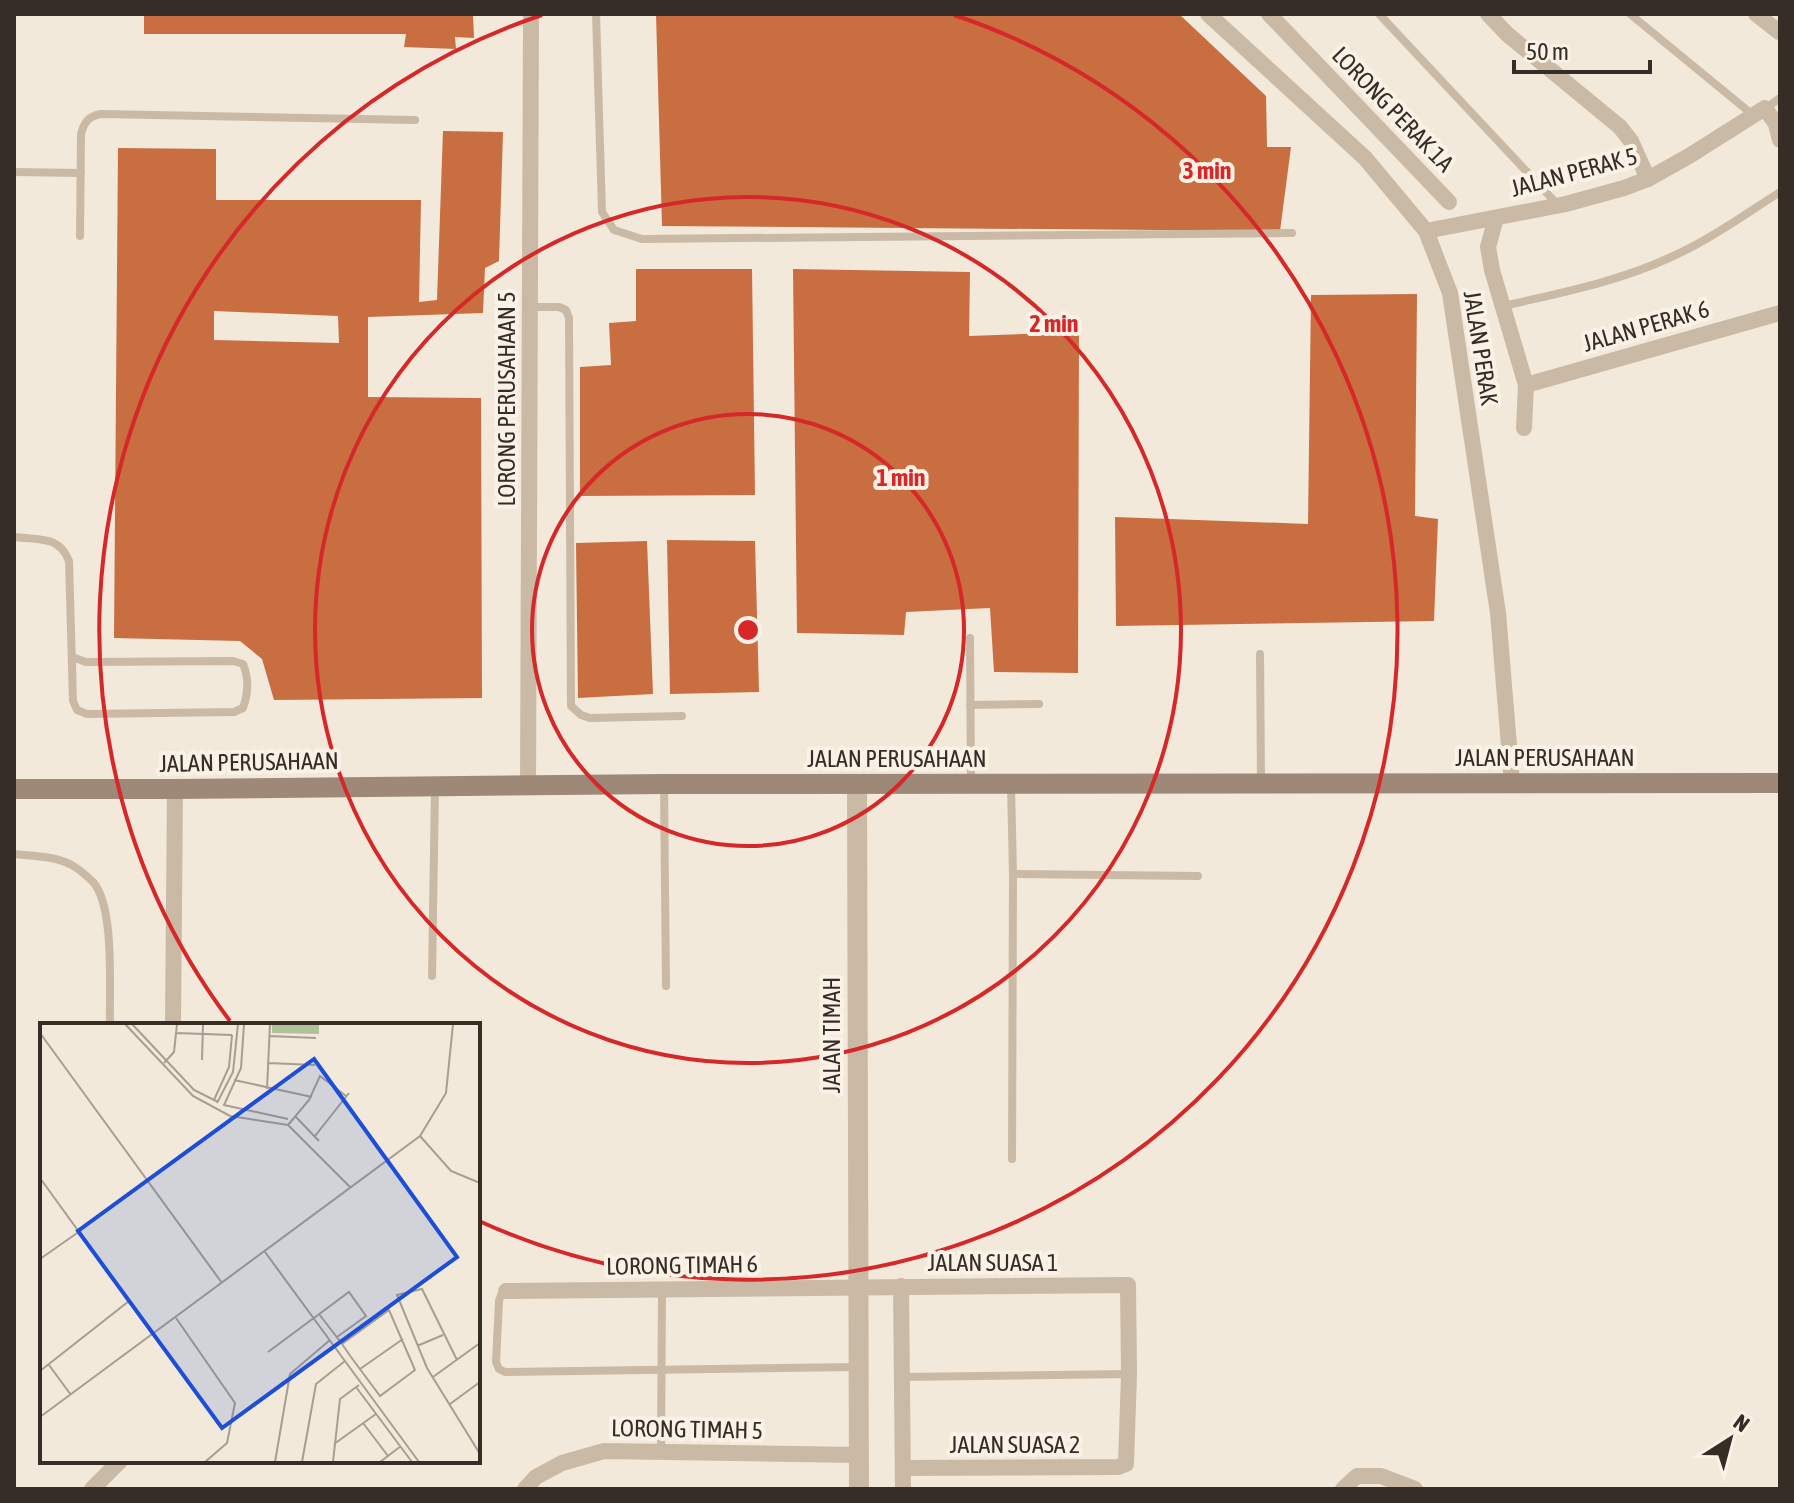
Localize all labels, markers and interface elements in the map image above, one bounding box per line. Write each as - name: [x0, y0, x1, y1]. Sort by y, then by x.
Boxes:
- scale bar: [1514, 24, 1650, 74]
- text: 50 m: [1526, 38, 1569, 65]
- street label: LORONG PERAK 1A: [1327, 41, 1459, 177]
- street label: JALAN PERAK 5: [1508, 142, 1640, 202]
- text: 3 min: [1182, 157, 1232, 184]
- street label: JALAN PERAK: [1459, 289, 1503, 407]
- street label: LORONG PERUSAHAAN 5: [493, 292, 520, 506]
- street label: JALAN PERAK 6: [1580, 295, 1712, 357]
- text: 2 min: [1029, 310, 1079, 337]
- text: 1 min: [876, 464, 926, 491]
- centre of rings: [734, 616, 762, 644]
- street label: JALAN PERUSAHAAN: [1455, 744, 1635, 771]
- street label: JALAN PERUSAHAAN: [807, 745, 987, 772]
- street label: JALAN PERUSAHAAN: [159, 747, 339, 777]
- street label: JALAN TIMAH: [818, 977, 845, 1093]
- inset map: [40, 1023, 480, 1463]
- street label: JALAN SUASA 1: [928, 1249, 1058, 1276]
- street label: LORONG TIMAH 6: [606, 1250, 758, 1280]
- north arrow: [1690, 1399, 1770, 1479]
- text: N: [1729, 1408, 1755, 1437]
- street label: LORONG TIMAH 5: [611, 1414, 763, 1444]
- street label: JALAN SUASA 2: [950, 1431, 1080, 1458]

